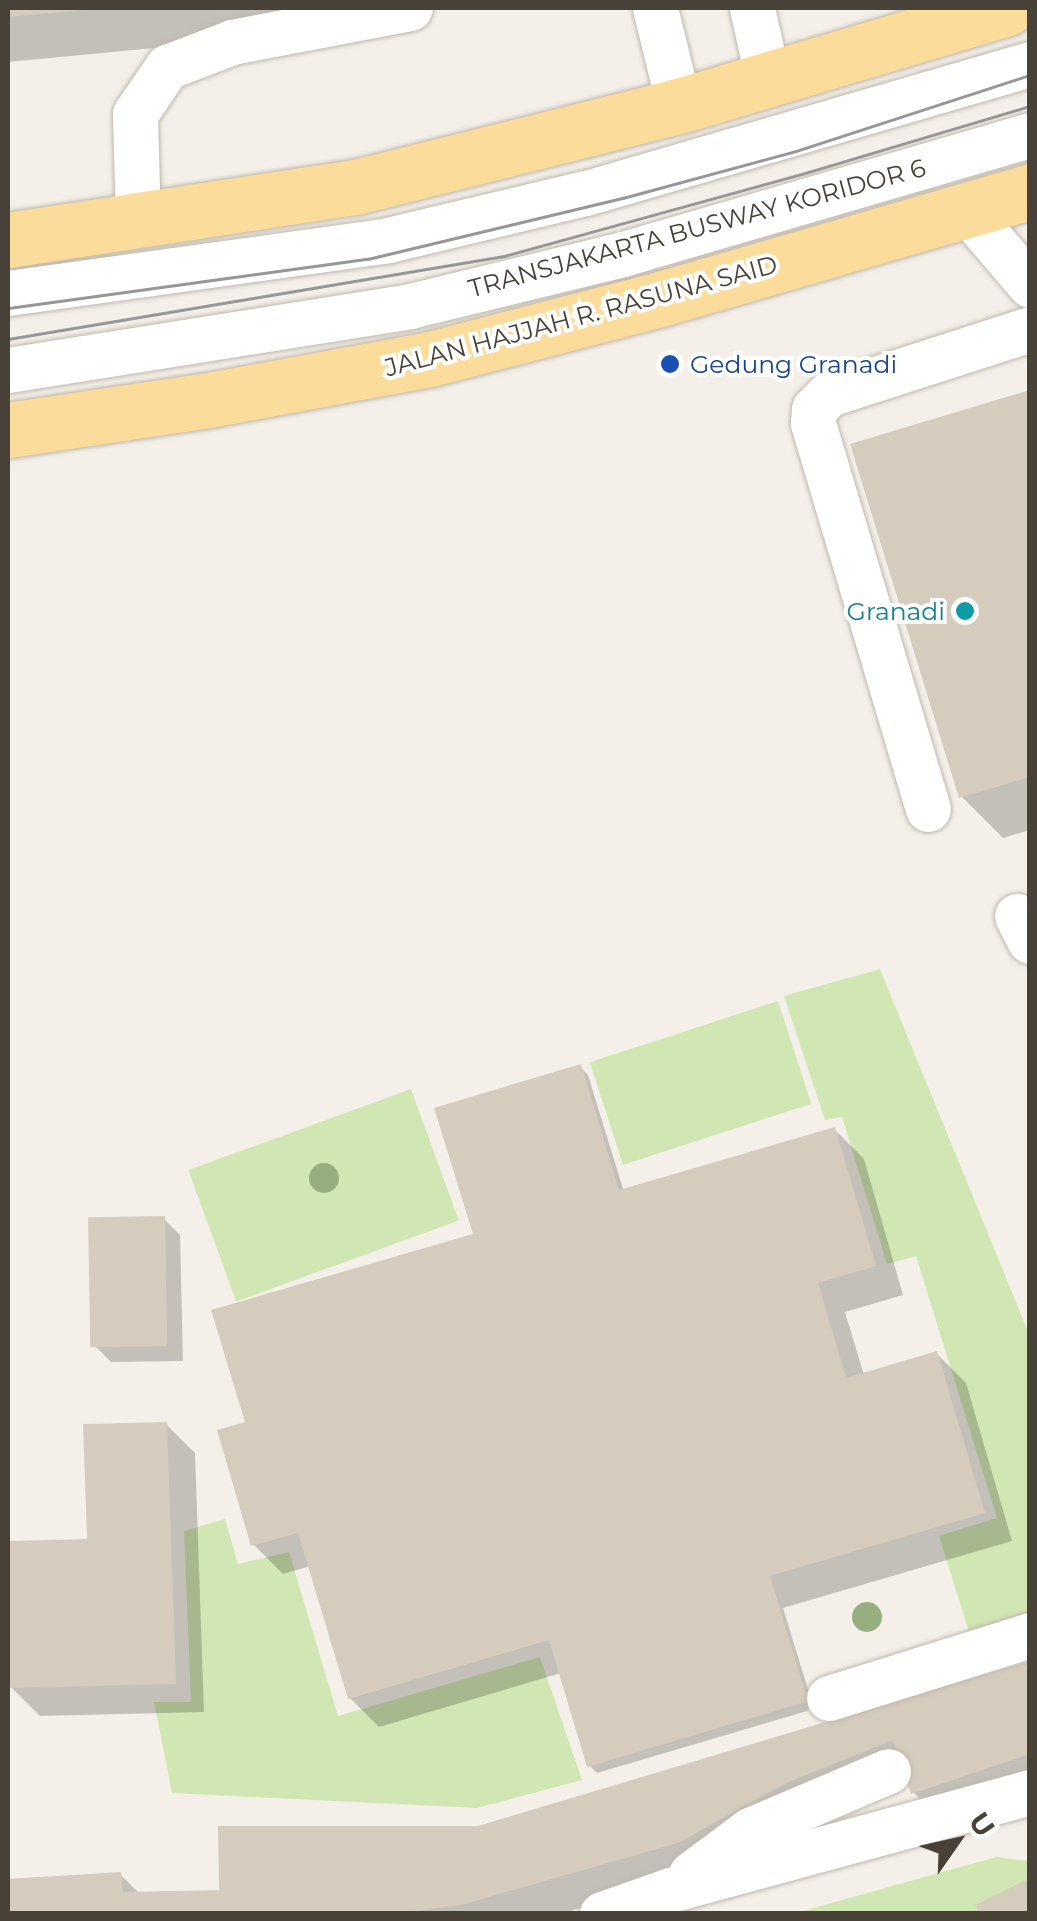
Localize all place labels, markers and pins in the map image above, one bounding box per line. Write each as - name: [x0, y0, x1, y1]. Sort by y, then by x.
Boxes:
- place label: Gedung Granadi: [690, 349, 897, 379]
- marker: Gedung Granadi: [659, 353, 681, 375]
- place label: Granadi: [847, 596, 945, 626]
- marker: Granadi: [954, 600, 976, 622]

